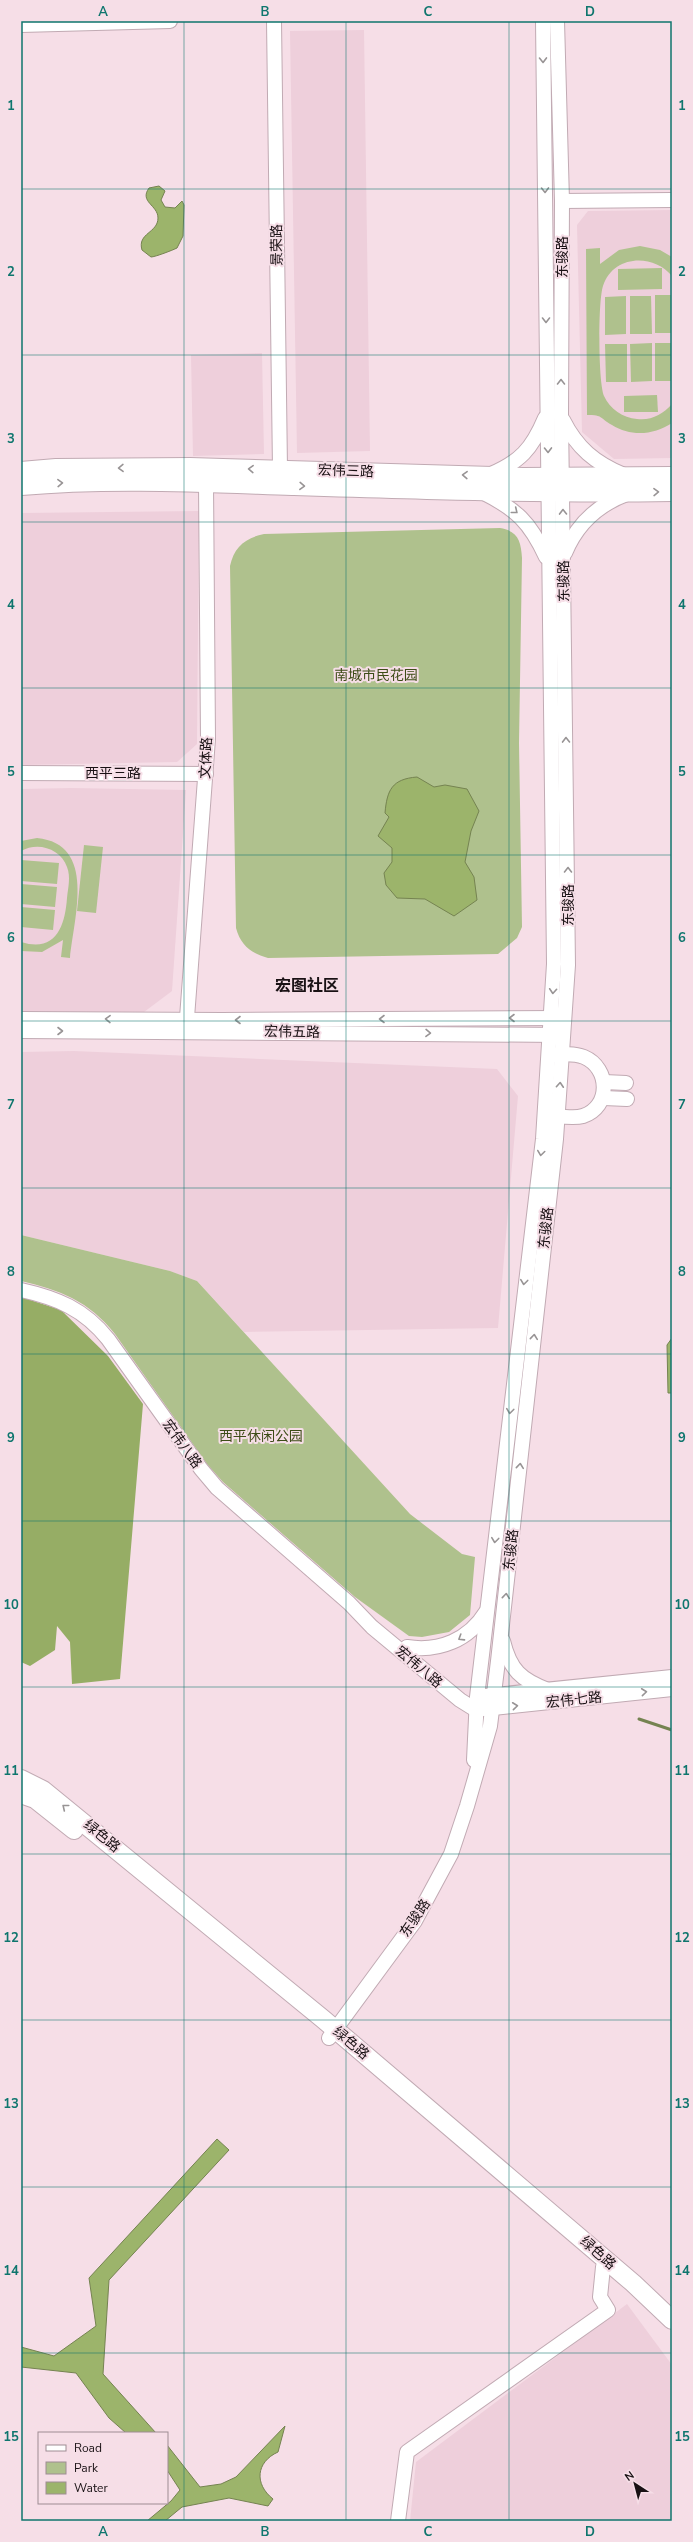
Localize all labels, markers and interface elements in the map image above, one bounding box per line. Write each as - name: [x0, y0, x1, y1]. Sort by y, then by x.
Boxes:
- text: A: [98, 3, 108, 21]
- text: B: [261, 3, 270, 21]
- text: C: [424, 3, 433, 21]
- text: D: [585, 3, 595, 21]
- one-way arrow: [539, 57, 547, 63]
- text: 1: [7, 97, 15, 115]
- text: 1: [678, 97, 686, 115]
- one-way arrow: [541, 187, 549, 193]
- street label: 景荣路: [267, 224, 287, 266]
- street label: 东骏路: [553, 236, 572, 278]
- text: 2: [7, 263, 15, 281]
- text: 2: [678, 263, 686, 281]
- one-way arrow: [542, 317, 550, 323]
- one-way arrow: [557, 379, 566, 385]
- text: 3: [7, 430, 15, 448]
- text: 3: [678, 430, 686, 448]
- one-way arrow: [544, 447, 552, 453]
- street label: 宏伟三路: [318, 461, 374, 481]
- one-way arrow: [118, 464, 124, 472]
- one-way arrow: [248, 464, 254, 473]
- one-way arrow: [462, 471, 468, 479]
- one-way arrow: [57, 479, 63, 487]
- one-way arrow: [299, 482, 305, 490]
- one-way arrow: [653, 488, 659, 496]
- one-way arrow: [510, 507, 517, 514]
- one-way arrow: [559, 509, 567, 515]
- street label: 东骏路: [554, 560, 574, 602]
- text: 4: [7, 596, 15, 614]
- text: 4: [678, 596, 686, 614]
- park label: 南城市民花园: [334, 666, 418, 685]
- street label: 文体路: [195, 737, 217, 779]
- one-way arrow: [562, 737, 570, 743]
- text: 5: [7, 763, 15, 781]
- text: 5: [678, 763, 686, 781]
- street label: 西平三路: [85, 764, 141, 783]
- one-way arrow: [564, 867, 572, 873]
- street label: 东骏路: [559, 884, 578, 926]
- text: 6: [7, 929, 15, 947]
- text: 6: [678, 929, 686, 947]
- district label: 宏图社区: [275, 975, 339, 997]
- one-way arrow: [548, 988, 557, 994]
- one-way arrow: [509, 1014, 515, 1023]
- one-way arrow: [105, 1015, 111, 1023]
- one-way arrow: [379, 1015, 385, 1023]
- one-way arrow: [235, 1016, 241, 1024]
- street label: 宏伟五路: [264, 1022, 320, 1042]
- one-way arrow: [57, 1027, 63, 1035]
- one-way arrow: [425, 1029, 431, 1037]
- one-way arrow: [556, 1082, 564, 1088]
- text: 7: [7, 1096, 15, 1114]
- text: 7: [678, 1096, 686, 1114]
- one-way arrow: [537, 1150, 546, 1156]
- street label: 东骏路: [534, 1206, 558, 1250]
- text: 8: [7, 1263, 15, 1281]
- text: 8: [678, 1263, 686, 1281]
- one-way arrow: [520, 1279, 529, 1285]
- one-way arrow: [529, 1334, 538, 1340]
- one-way arrow: [505, 1408, 514, 1414]
- street label: 宏伟八路: [158, 1416, 206, 1472]
- park label: 西平休闲公园: [219, 1427, 303, 1446]
- text: 9: [7, 1429, 15, 1447]
- text: 9: [678, 1429, 686, 1447]
- one-way arrow: [515, 1463, 524, 1469]
- street label: 东骏路: [499, 1528, 523, 1572]
- one-way arrow: [491, 1537, 500, 1543]
- one-way arrow: [501, 1592, 510, 1599]
- text: 10: [3, 1596, 19, 1614]
- text: 10: [674, 1596, 690, 1614]
- one-way arrow: [458, 1633, 465, 1640]
- street label: 宏伟八路: [391, 1642, 447, 1692]
- street label: 宏伟七路: [545, 1688, 603, 1712]
- one-way arrow: [641, 1688, 647, 1697]
- one-way arrow: [512, 1702, 518, 1711]
- text: 11: [3, 1762, 19, 1780]
- text: 11: [674, 1762, 690, 1780]
- one-way arrow: [62, 1805, 69, 1812]
- street label: 绿色路: [80, 1815, 124, 1857]
- street label: 东骏路: [395, 1895, 435, 1941]
- text: 12: [3, 1929, 19, 1947]
- text: 12: [674, 1929, 690, 1947]
- street label: 绿色路: [329, 2022, 373, 2064]
- text: 13: [3, 2095, 19, 2113]
- text: 13: [674, 2095, 690, 2113]
- street label: 绿色路: [576, 2232, 620, 2274]
- text: 14: [3, 2262, 19, 2280]
- text: 14: [674, 2262, 690, 2280]
- text: 15: [3, 2428, 19, 2446]
- text: 15: [674, 2428, 690, 2446]
- legend: [38, 2432, 168, 2504]
- text: Road: [74, 2440, 102, 2456]
- text: Park: [74, 2460, 99, 2476]
- north arrow: [615, 2464, 655, 2504]
- text: N: [622, 2468, 637, 2485]
- text: Water: [74, 2480, 108, 2496]
- text: A: [98, 2523, 108, 2541]
- text: B: [261, 2523, 270, 2541]
- text: C: [424, 2523, 433, 2541]
- text: D: [585, 2523, 595, 2541]

